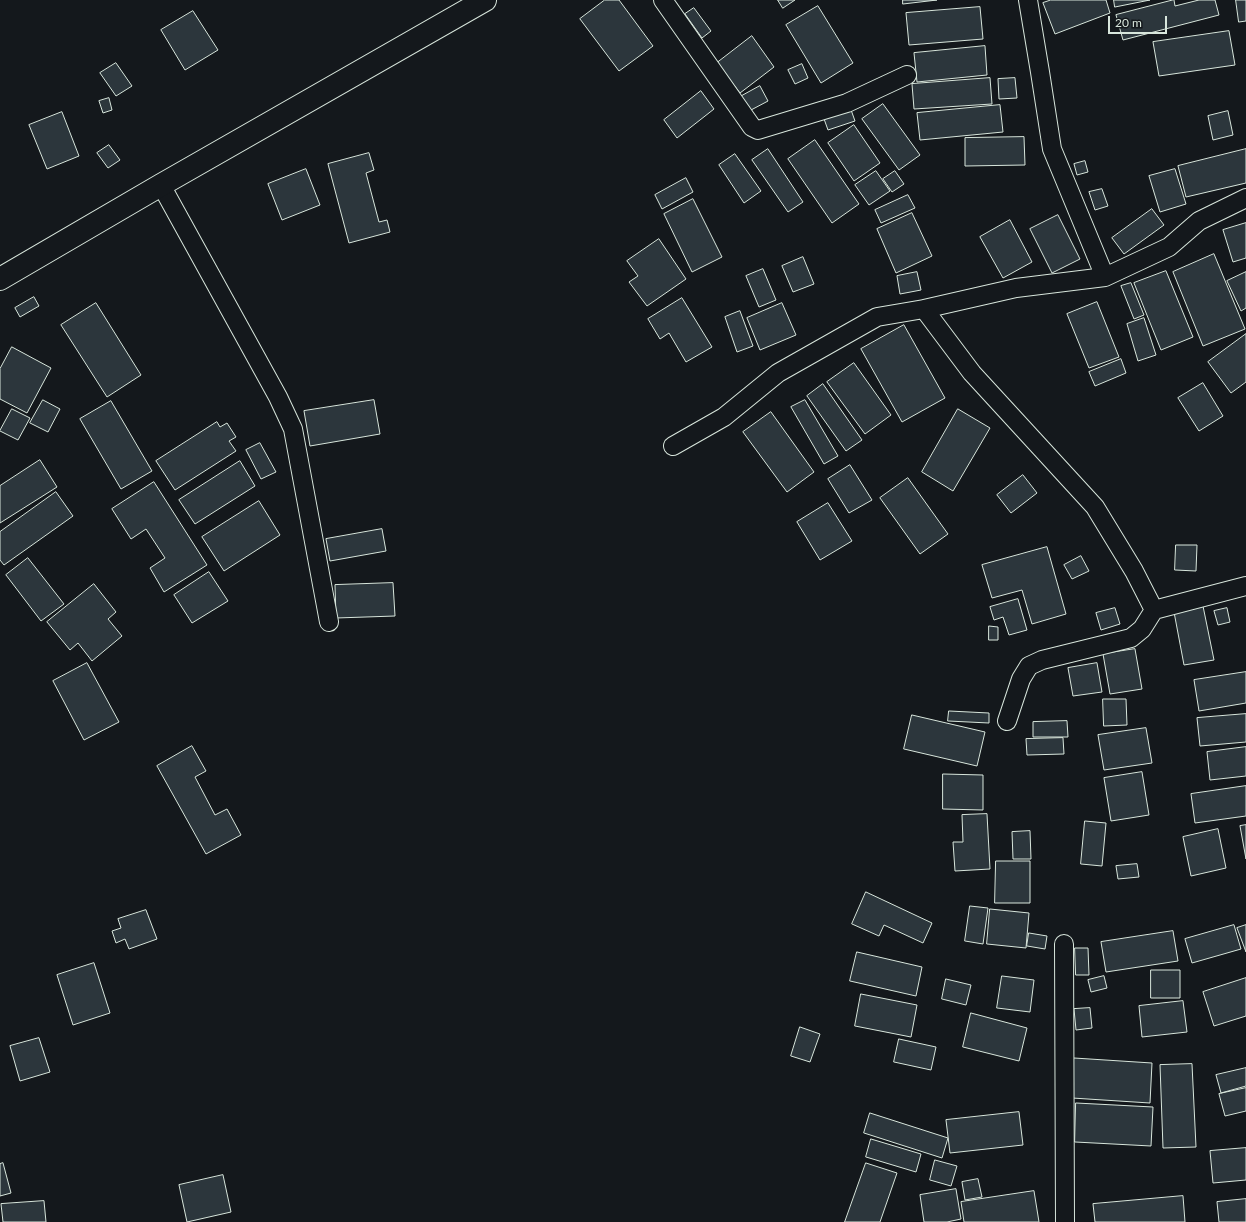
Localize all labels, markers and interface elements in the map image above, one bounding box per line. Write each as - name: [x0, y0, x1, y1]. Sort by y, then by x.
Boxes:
- scale bar: [1110, 8, 1169, 34]
- text: 20 m: [1115, 15, 1142, 30]

